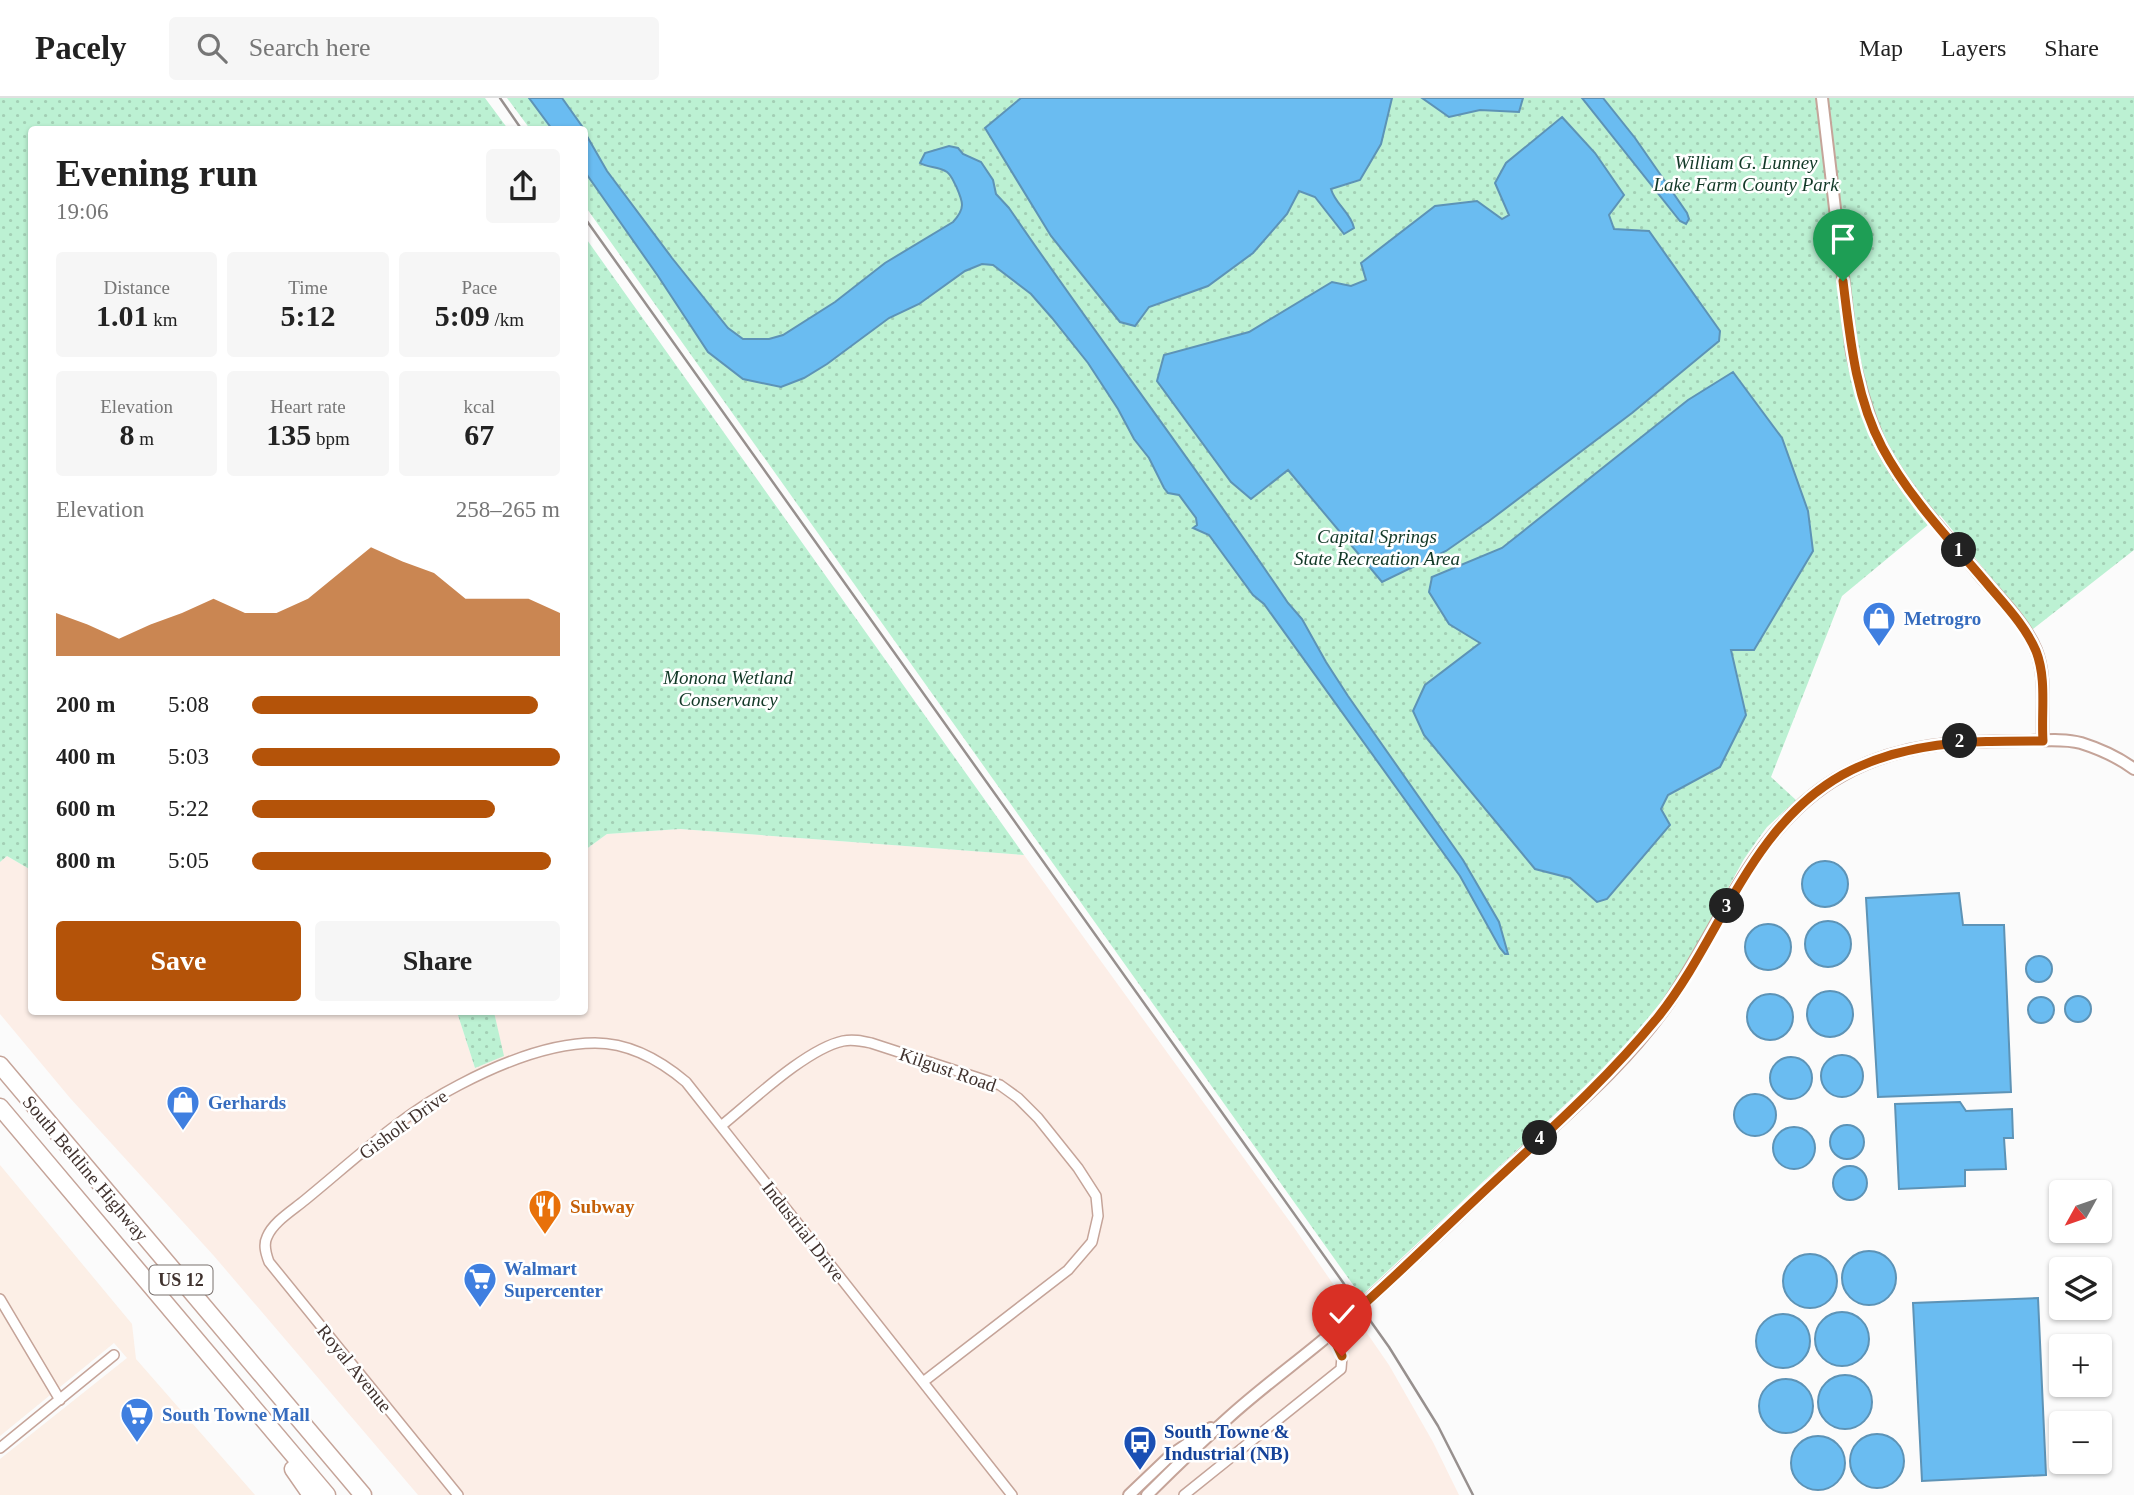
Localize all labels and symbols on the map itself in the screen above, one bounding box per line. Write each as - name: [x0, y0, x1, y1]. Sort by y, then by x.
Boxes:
- park label: William G. Lunney Lake Farm County Park: [1652, 152, 1839, 195]
- pin: [1813, 209, 1873, 281]
- park label: Capital Springs State Recreation Area: [1294, 526, 1460, 569]
- pin: 1: [1941, 532, 1976, 568]
- shop icon: Metrogro: [1860, 599, 1898, 648]
- place label: Metrogro: [1904, 608, 1981, 629]
- park label: Monona Wetland Conservancy: [662, 667, 793, 710]
- pin: 2: [1942, 724, 1978, 758]
- pin: 3: [1710, 888, 1744, 924]
- street label: Kilgust Road: [897, 1043, 999, 1096]
- shop icon: Gerhards: [164, 1083, 202, 1132]
- street label: Gisholt Drive: [355, 1085, 452, 1163]
- street label: South Beltline Highway: [19, 1091, 153, 1246]
- place label: Gerhards: [208, 1092, 286, 1113]
- pin: 4: [1522, 1121, 1558, 1156]
- street label: Industrial Drive: [758, 1177, 849, 1285]
- north arrow: [2049, 1180, 2112, 1242]
- restaurant icon: Subway: [526, 1187, 564, 1236]
- place label: Subway: [570, 1196, 635, 1217]
- place label: Walmart Supercenter: [504, 1258, 603, 1301]
- supermarket icon: Walmart Supercenter: [461, 1260, 499, 1309]
- road number: US 12: [150, 1266, 212, 1294]
- pin: [1312, 1284, 1372, 1356]
- street label: Royal Avenue: [313, 1320, 396, 1416]
- supermarket icon: South Towne Mall: [118, 1395, 156, 1444]
- place label: South Towne Mall: [162, 1404, 310, 1425]
- place label: South Towne & Industrial (NB): [1164, 1421, 1290, 1465]
- bus stop icon: South Towne & Industrial (NB): [1121, 1423, 1159, 1472]

